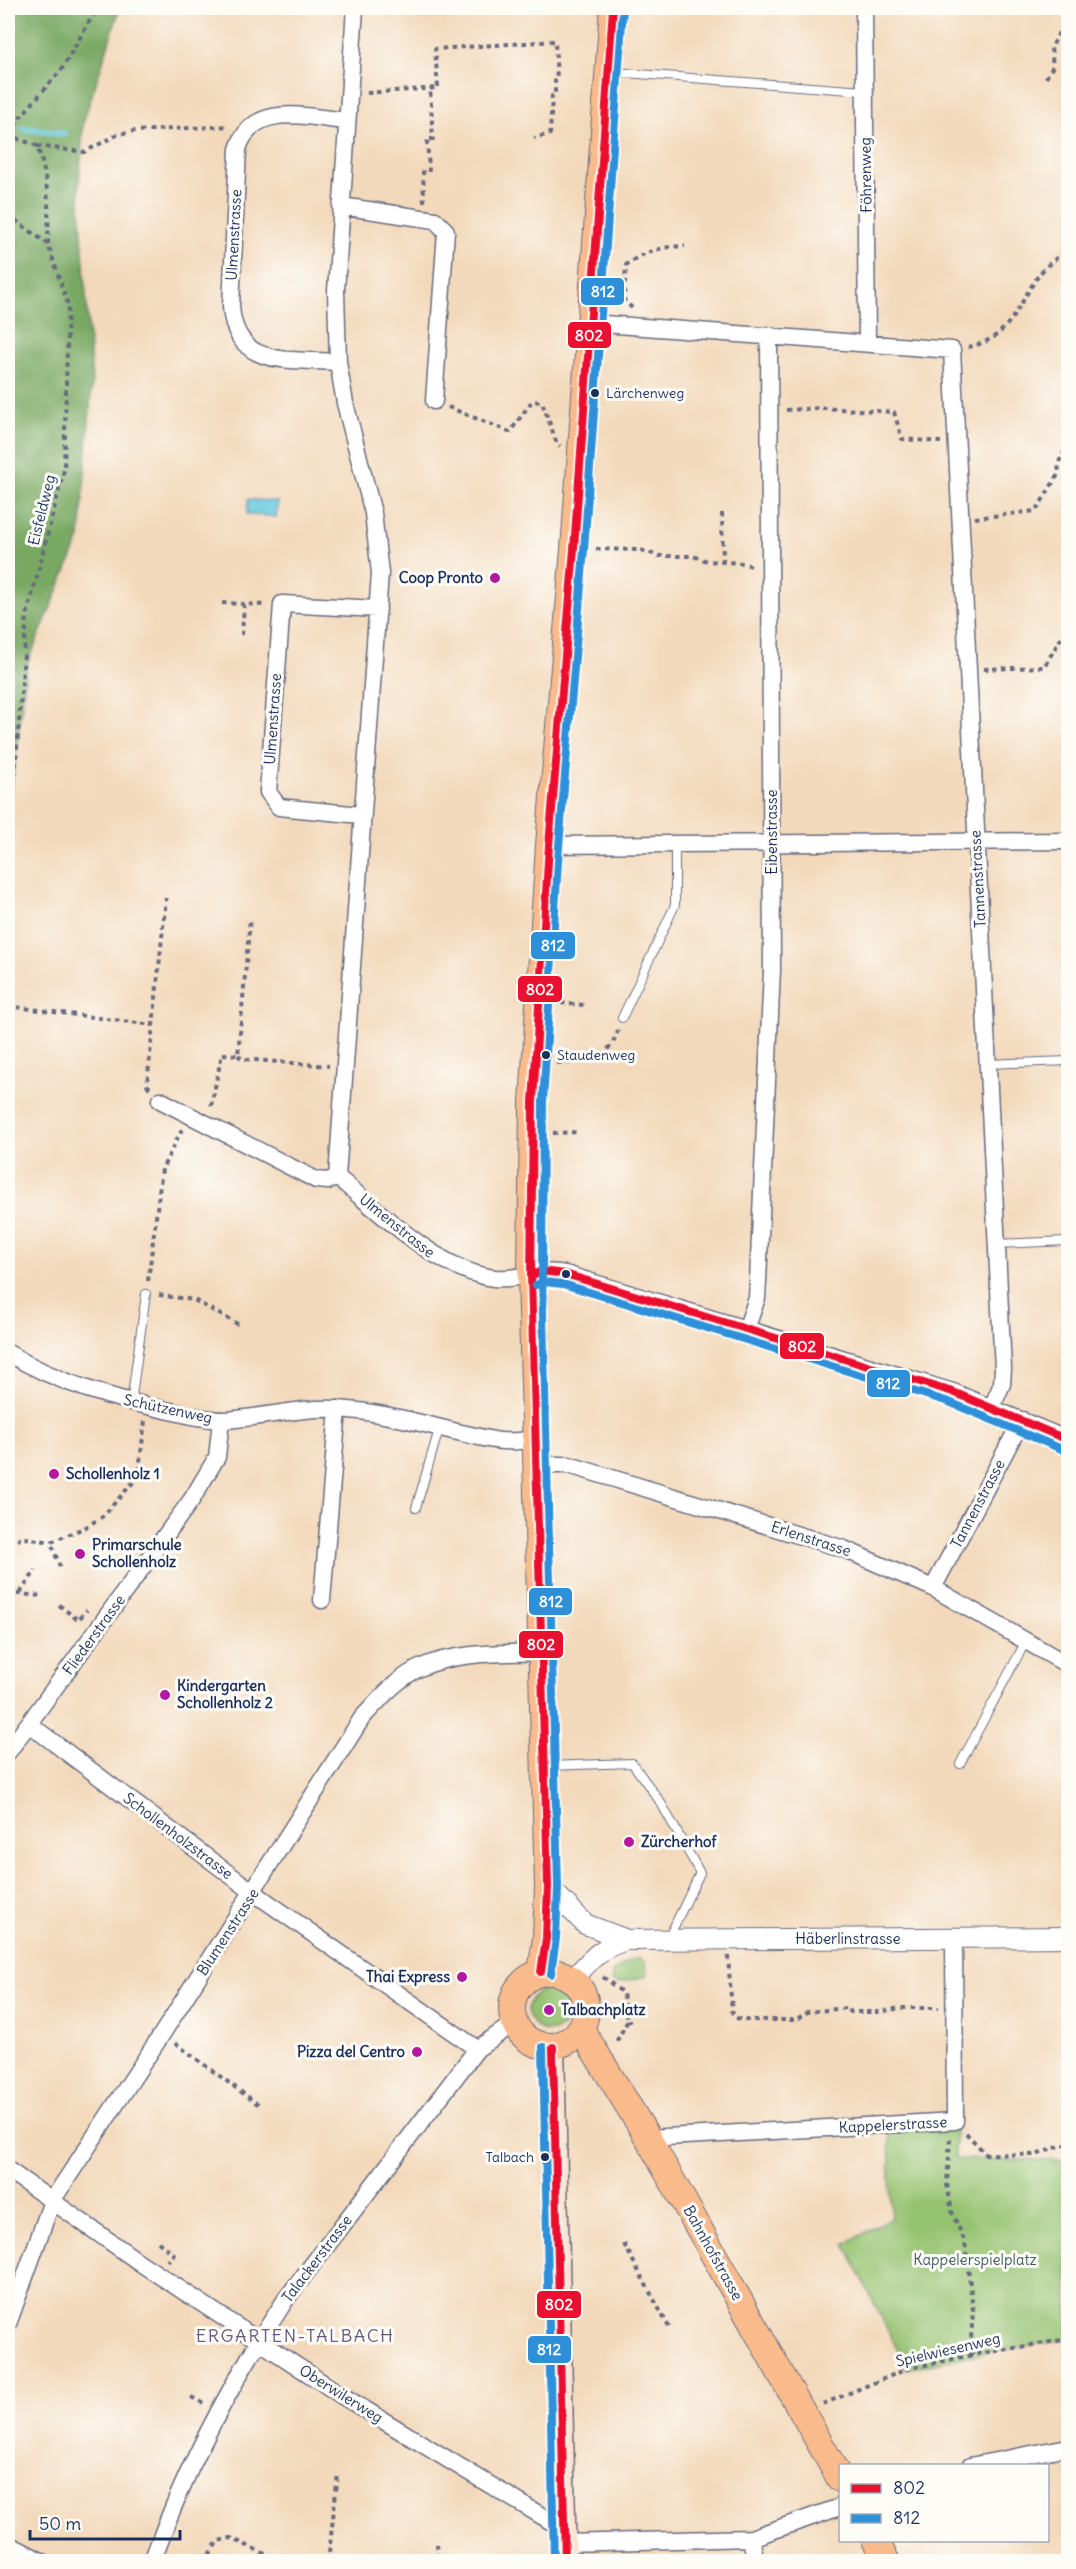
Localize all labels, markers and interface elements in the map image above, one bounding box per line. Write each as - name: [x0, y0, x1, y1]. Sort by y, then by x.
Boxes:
- street label: Föhrenweg: [855, 137, 876, 213]
- street label: Ulmenstrasse: [222, 189, 245, 281]
- line badge: 812: [580, 277, 625, 306]
- text: 812: [591, 281, 615, 301]
- line badge: 802: [567, 321, 612, 349]
- text: 802: [575, 325, 603, 345]
- place label: Lärchenweg: [606, 384, 684, 402]
- marker: Lärchenweg: [589, 387, 601, 399]
- street label: Eisfeldweg: [24, 473, 59, 547]
- place label: Coop Pronto: [399, 568, 484, 588]
- marker: Coop Pronto: [488, 571, 502, 585]
- street label: Ulmenstrasse: [260, 673, 285, 765]
- street label: Eibenstrasse: [762, 789, 781, 875]
- street label: Tannenstrasse: [965, 830, 990, 928]
- line badge: 812: [530, 931, 576, 960]
- text: 812: [541, 935, 565, 955]
- line badge: 802: [517, 975, 563, 1003]
- text: 802: [526, 979, 554, 999]
- place label: Staudenweg: [557, 1046, 635, 1064]
- marker: Staudenweg: [540, 1049, 552, 1061]
- street label: Ulmenstrasse: [356, 1189, 439, 1262]
- unlabelled marker: [560, 1268, 572, 1280]
- line badge: 802: [779, 1332, 825, 1360]
- text: 802: [788, 1336, 816, 1356]
- line badge: 812: [866, 1369, 911, 1398]
- text: 812: [876, 1373, 900, 1393]
- street label: Schützenweg: [122, 1390, 214, 1427]
- street label: Tannenstrasse: [946, 1456, 1009, 1551]
- place label: Schollenholz 1: [66, 1464, 160, 1483]
- marker: Schollenholz 1: [47, 1467, 61, 1481]
- street label: Erlenstrasse: [769, 1517, 854, 1560]
- place label: Primarschule Schollenholz: [92, 1535, 182, 1571]
- marker: Primarschule Schollenholz: [73, 1547, 87, 1561]
- line badge: 812: [528, 1587, 573, 1616]
- street label: Fliederstrasse: [58, 1591, 129, 1678]
- text: 812: [539, 1591, 563, 1611]
- line badge: 802: [518, 1630, 564, 1659]
- text: 802: [527, 1634, 555, 1654]
- place label: Kindergarten Schollenholz 2: [177, 1676, 273, 1712]
- marker: Kindergarten Schollenholz 2: [158, 1688, 172, 1702]
- street label: Schollenholzstrasse: [120, 1788, 237, 1883]
- place label: Zürcherhof: [641, 1832, 717, 1851]
- marker: Zürcherhof: [622, 1835, 636, 1849]
- street label: Blumenstrasse: [192, 1885, 263, 1979]
- street label: Häberlinstrasse: [795, 1929, 901, 1948]
- place label: Thai Express: [366, 1967, 450, 1987]
- marker: Thai Express: [455, 1970, 469, 1984]
- place label: Talbachplatz: [561, 2000, 646, 2020]
- marker: Talbachplatz: [542, 2003, 556, 2017]
- place label: Pizza del Centro: [297, 2042, 406, 2061]
- marker: Pizza del Centro: [410, 2045, 424, 2059]
- street label: Kappelerstrasse: [838, 2112, 948, 2137]
- place label: Talbach: [486, 2148, 534, 2166]
- marker: Talbach: [539, 2151, 551, 2163]
- street label: Bahnhofstrasse: [679, 2202, 747, 2304]
- street label: Talackerstrasse: [277, 2211, 356, 2306]
- park label: Kappelerspielplatz: [913, 2250, 1037, 2269]
- line badge: 802: [536, 2290, 582, 2319]
- text: 802: [545, 2294, 573, 2314]
- district label: ERGARTEN-TALBACH: [196, 2324, 394, 2347]
- street label: Spielwiesenweg: [894, 2328, 1002, 2371]
- line badge: 812: [527, 2335, 572, 2364]
- text: 812: [537, 2339, 561, 2359]
- street label: Oberwilerweg: [296, 2360, 387, 2427]
- legend: [839, 2464, 1049, 2542]
- text: 802: [893, 2476, 925, 2499]
- scale bar: [30, 2503, 180, 2541]
- text: 812: [893, 2506, 921, 2529]
- text: 50 m: [39, 2512, 81, 2535]

